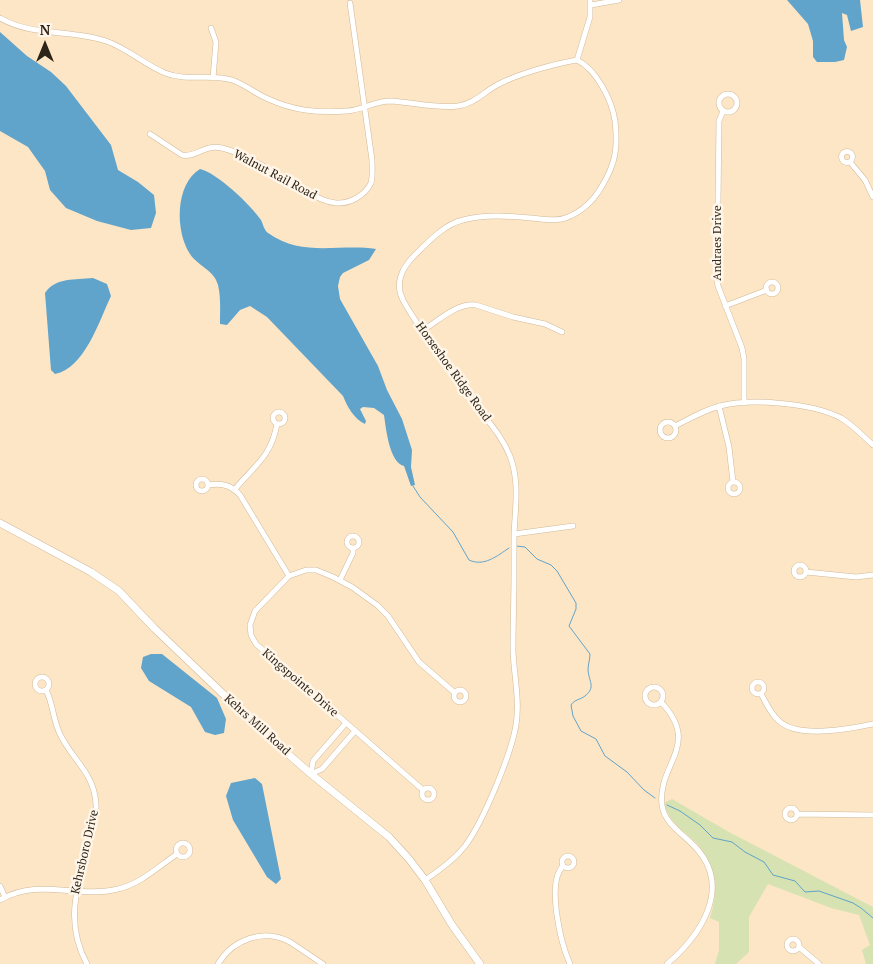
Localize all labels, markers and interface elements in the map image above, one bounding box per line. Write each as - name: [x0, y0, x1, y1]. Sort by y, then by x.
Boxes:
- north arrow: [20, 20, 70, 70]
- text: N: [40, 20, 50, 39]
- street label: Walnut Rail Road: [231, 147, 319, 203]
- street label: Andraes Drive: [711, 205, 725, 281]
- street label: Horseshoe Ridge Road: [412, 320, 494, 424]
- street label: Kingspointe Drive: [259, 646, 341, 720]
- street label: Kehrs Mill Road: [221, 692, 293, 758]
- street label: Kehrsboro Drive: [68, 808, 102, 896]

